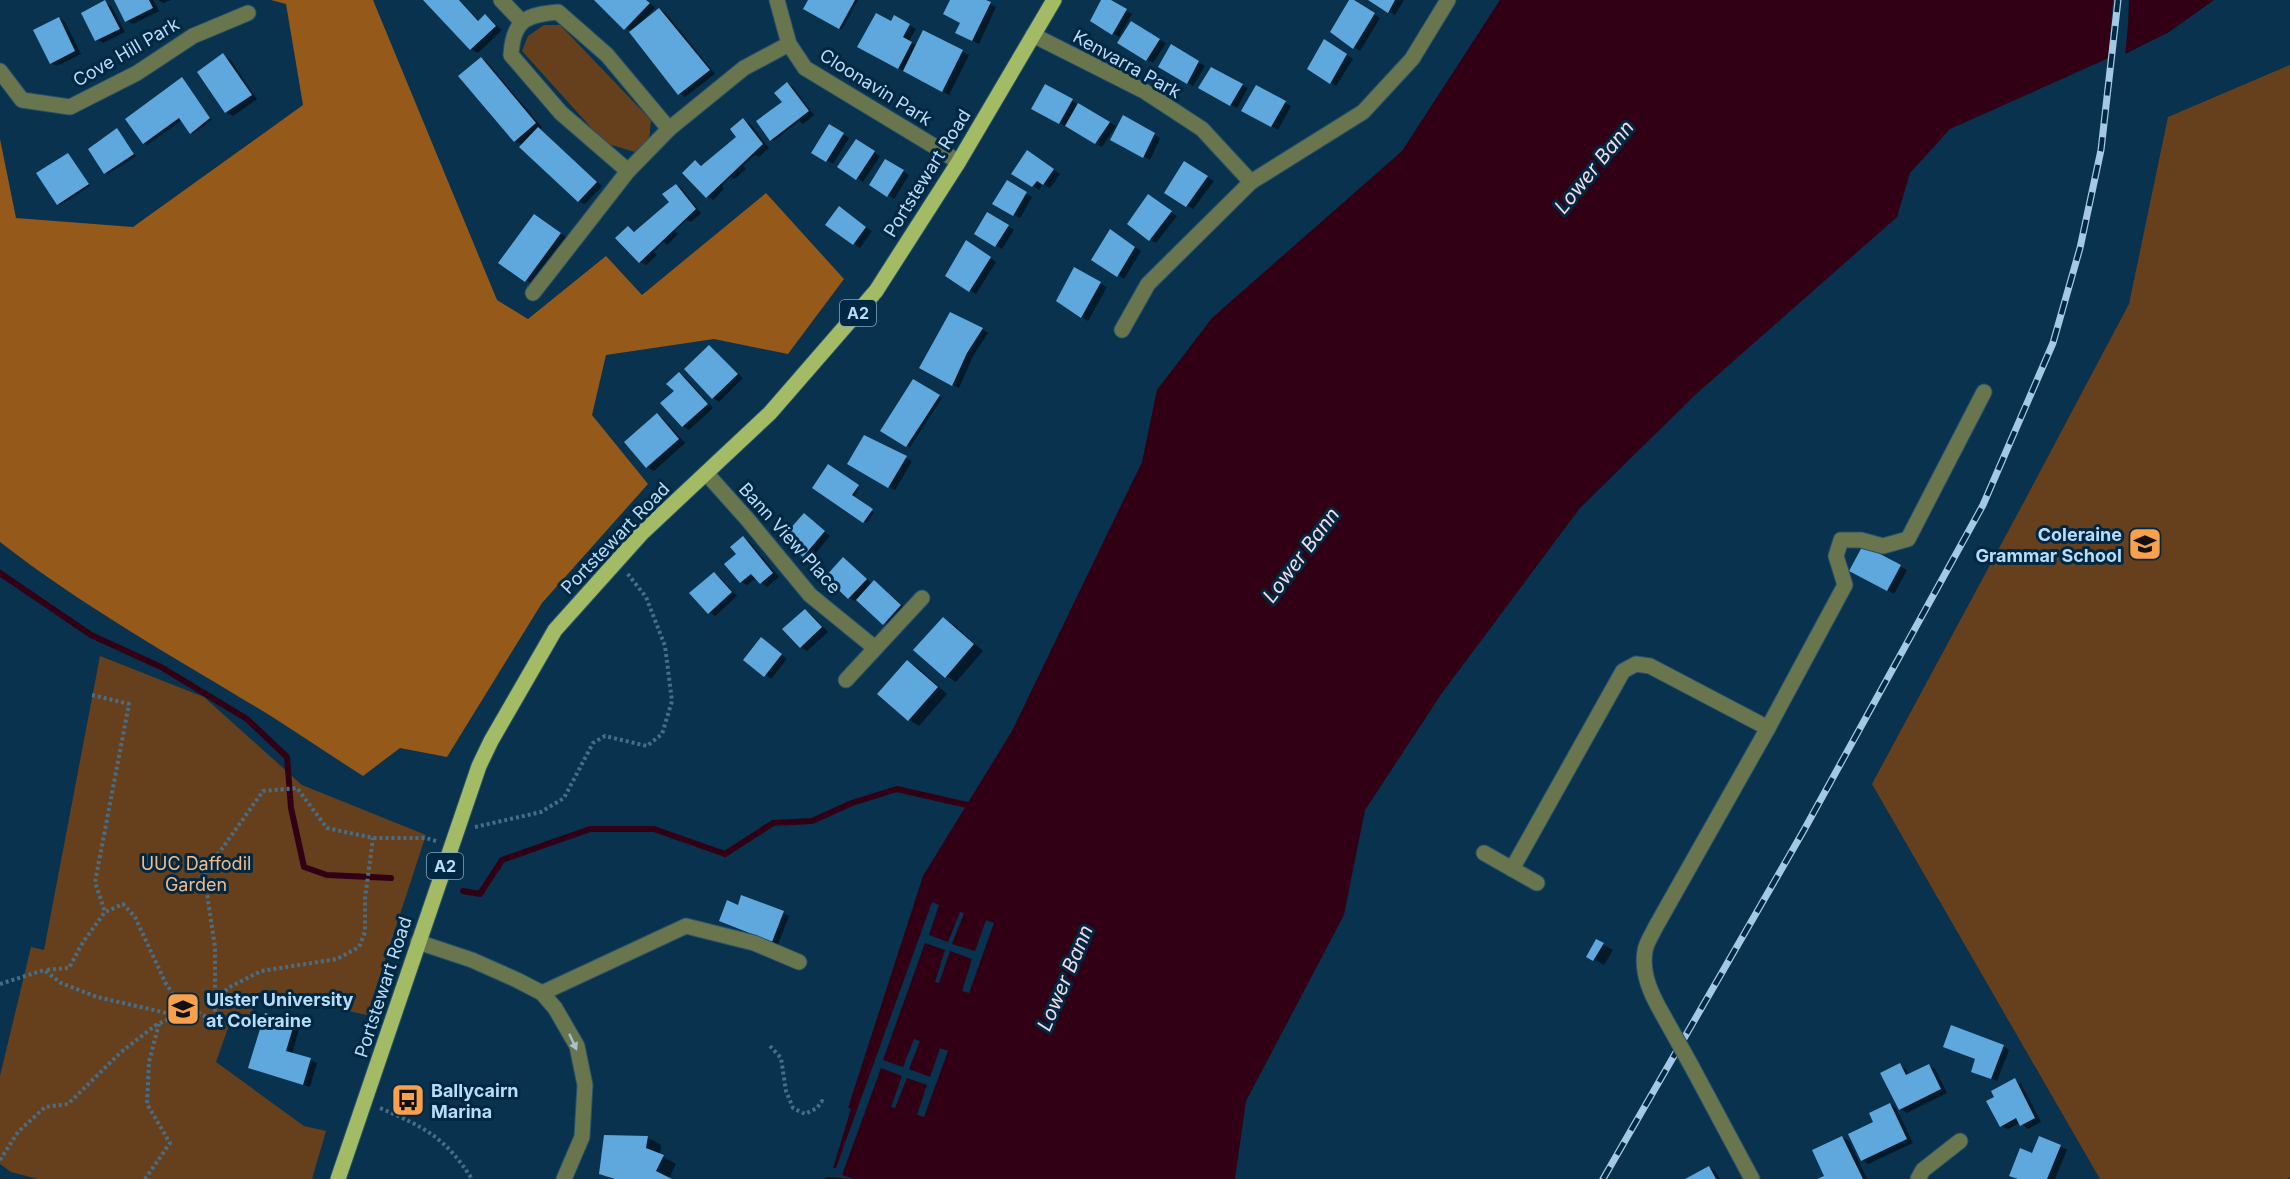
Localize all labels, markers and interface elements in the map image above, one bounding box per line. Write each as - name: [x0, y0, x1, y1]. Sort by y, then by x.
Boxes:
- street label: Cove Hill Park: [69, 13, 183, 91]
- street label: Kenvarra Park: [1069, 26, 1185, 102]
- street label: Cloonavin Park: [816, 44, 936, 130]
- street label: Portstewart Road: [879, 105, 975, 241]
- water label: Lower Bann: [1549, 116, 1639, 218]
- road number: A2: [840, 300, 876, 326]
- street label: Portstewart Road: [557, 478, 673, 598]
- street label: Bann View Place: [735, 478, 845, 598]
- water label: Lower Bann: [1258, 503, 1344, 607]
- place label: Coleraine Grammar School: [1976, 524, 2122, 566]
- school or university icon: Coleraine Grammar School: [2127, 526, 2163, 562]
- park label: UUC Daffodil Garden: [141, 853, 251, 895]
- road number: A2: [427, 853, 463, 879]
- street label: Portstewart Road: [350, 914, 416, 1060]
- water label: Lower Bann: [1032, 921, 1098, 1035]
- place label: Ulster University at Coleraine: [206, 989, 354, 1031]
- school or university icon: Ulster University at Coleraine: [165, 991, 201, 1027]
- one-way arrow: [569, 1033, 578, 1050]
- place label: Ballycairn Marina: [431, 1080, 519, 1122]
- bus stop icon: Ballycairn Marina: [390, 1082, 426, 1118]

